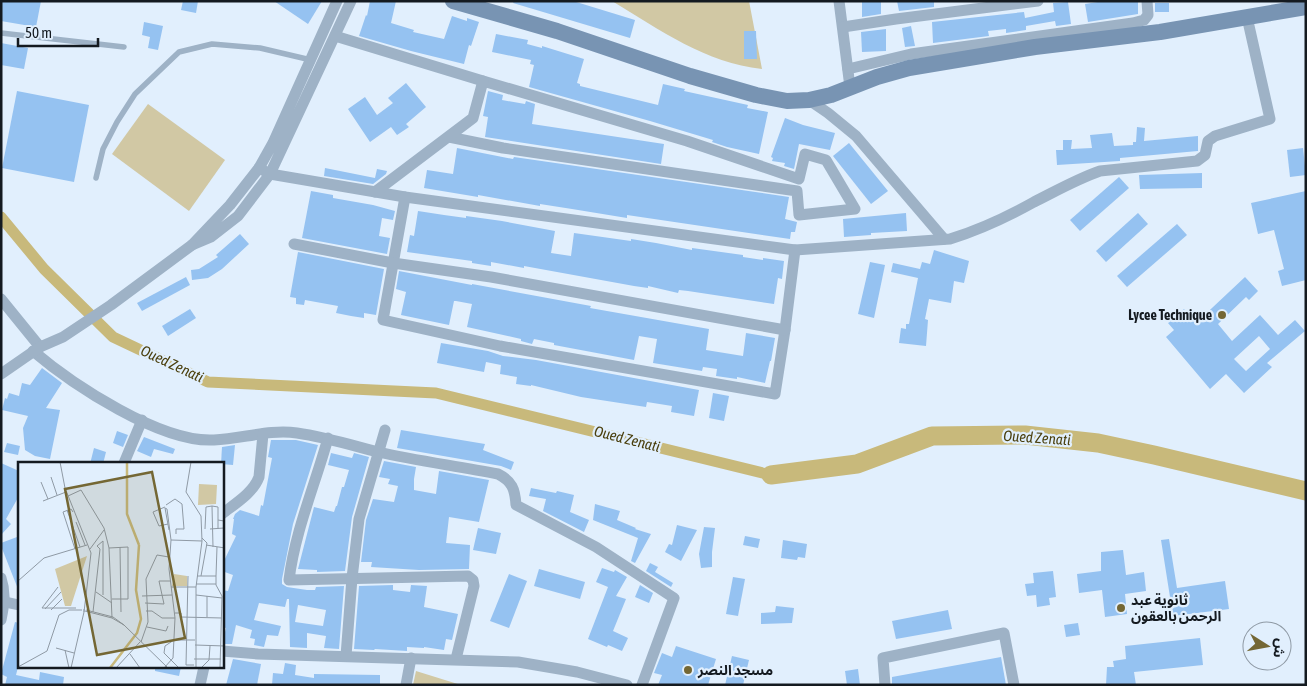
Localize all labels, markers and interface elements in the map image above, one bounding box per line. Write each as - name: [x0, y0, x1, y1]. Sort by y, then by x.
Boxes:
- scale bar: [18, 15, 98, 47]
- text: 50 m: [25, 24, 52, 41]
- place label: Lycee Technique: [1128, 307, 1212, 323]
- marker: Lycee Technique: [1216, 309, 1228, 321]
- water label: Oued Zenati: [138, 342, 207, 386]
- water label: Oued Zenati: [592, 422, 662, 455]
- water label: Oued Zenati: [1003, 427, 1072, 448]
- inset map: [18, 462, 224, 668]
- place label: ثانوية عبد الرحمن بالعقون: [1131, 592, 1222, 625]
- marker: ثانوية عبد الرحمن بالعقون: [1115, 602, 1127, 614]
- north arrow: [1242, 621, 1292, 671]
- text: ش: [1270, 638, 1289, 659]
- place label: مسجد النصر: [697, 662, 773, 679]
- marker: مسجد النصر: [682, 664, 694, 676]

